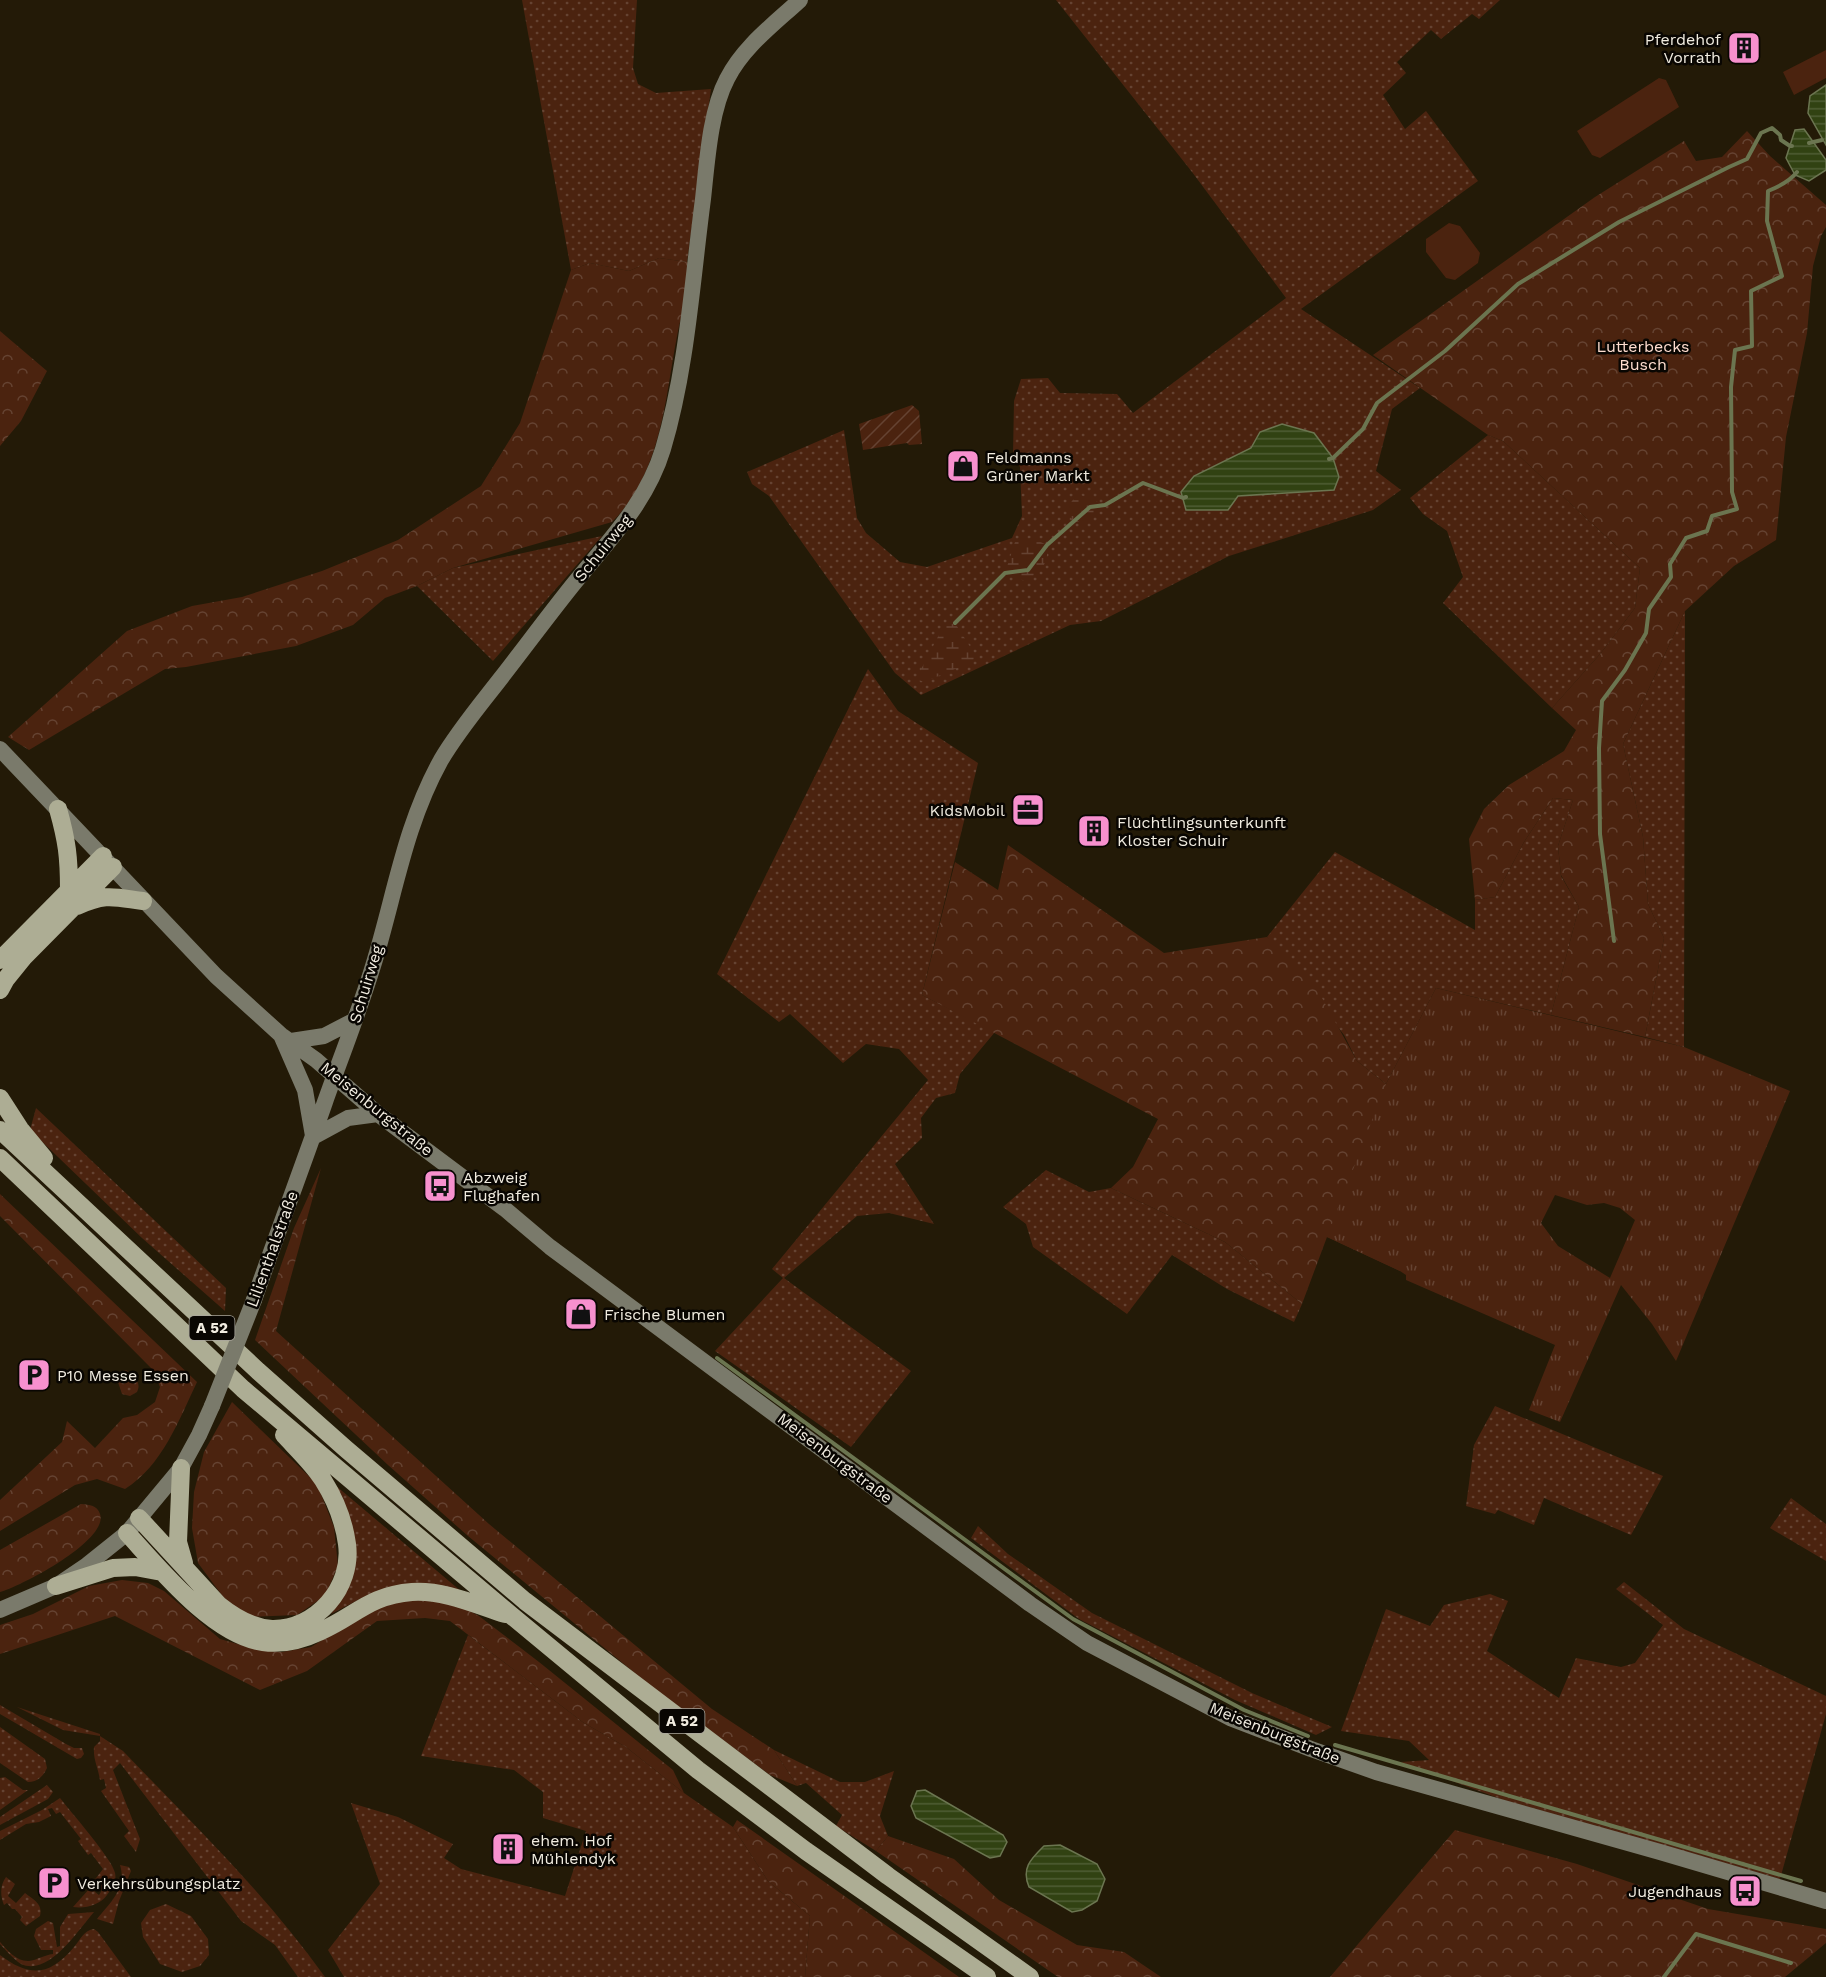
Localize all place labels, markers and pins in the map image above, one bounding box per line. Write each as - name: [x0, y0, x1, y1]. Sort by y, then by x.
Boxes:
- place label: Pferdehof Vorrath: [1645, 30, 1722, 67]
- building icon: Pferdehof Vorrath: [1726, 30, 1762, 66]
- shop icon: Feldmanns Grüner Markt: [945, 448, 981, 484]
- place label: Feldmanns Grüner Markt: [986, 448, 1090, 485]
- office icon: KidsMobil: [1010, 792, 1046, 828]
- place label: KidsMobil: [930, 801, 1005, 820]
- building icon: Flüchtlingsunterkunft Kloster Schuir: [1076, 813, 1112, 849]
- place label: Flüchtlingsunterkunft Kloster Schuir: [1117, 813, 1286, 850]
- bus stop icon: Abzweig Flughafen: [422, 1168, 458, 1204]
- place label: Abzweig Flughafen: [463, 1168, 540, 1205]
- shop icon: Frische Blumen: [563, 1296, 599, 1332]
- place label: Frische Blumen: [604, 1305, 725, 1324]
- parking icon: P10 Messe Essen: [16, 1357, 52, 1393]
- place label: P10 Messe Essen: [57, 1366, 189, 1385]
- building icon: ehem. Hof Mühlendyk: [490, 1831, 526, 1867]
- place label: ehem. Hof Mühlendyk: [531, 1831, 616, 1868]
- parking icon: Verkehrsübungsplatz: [36, 1865, 72, 1901]
- bus stop icon: Jugendhaus: [1727, 1873, 1763, 1909]
- place label: Verkehrsübungsplatz: [77, 1874, 240, 1893]
- place label: Jugendhaus: [1628, 1882, 1722, 1901]

